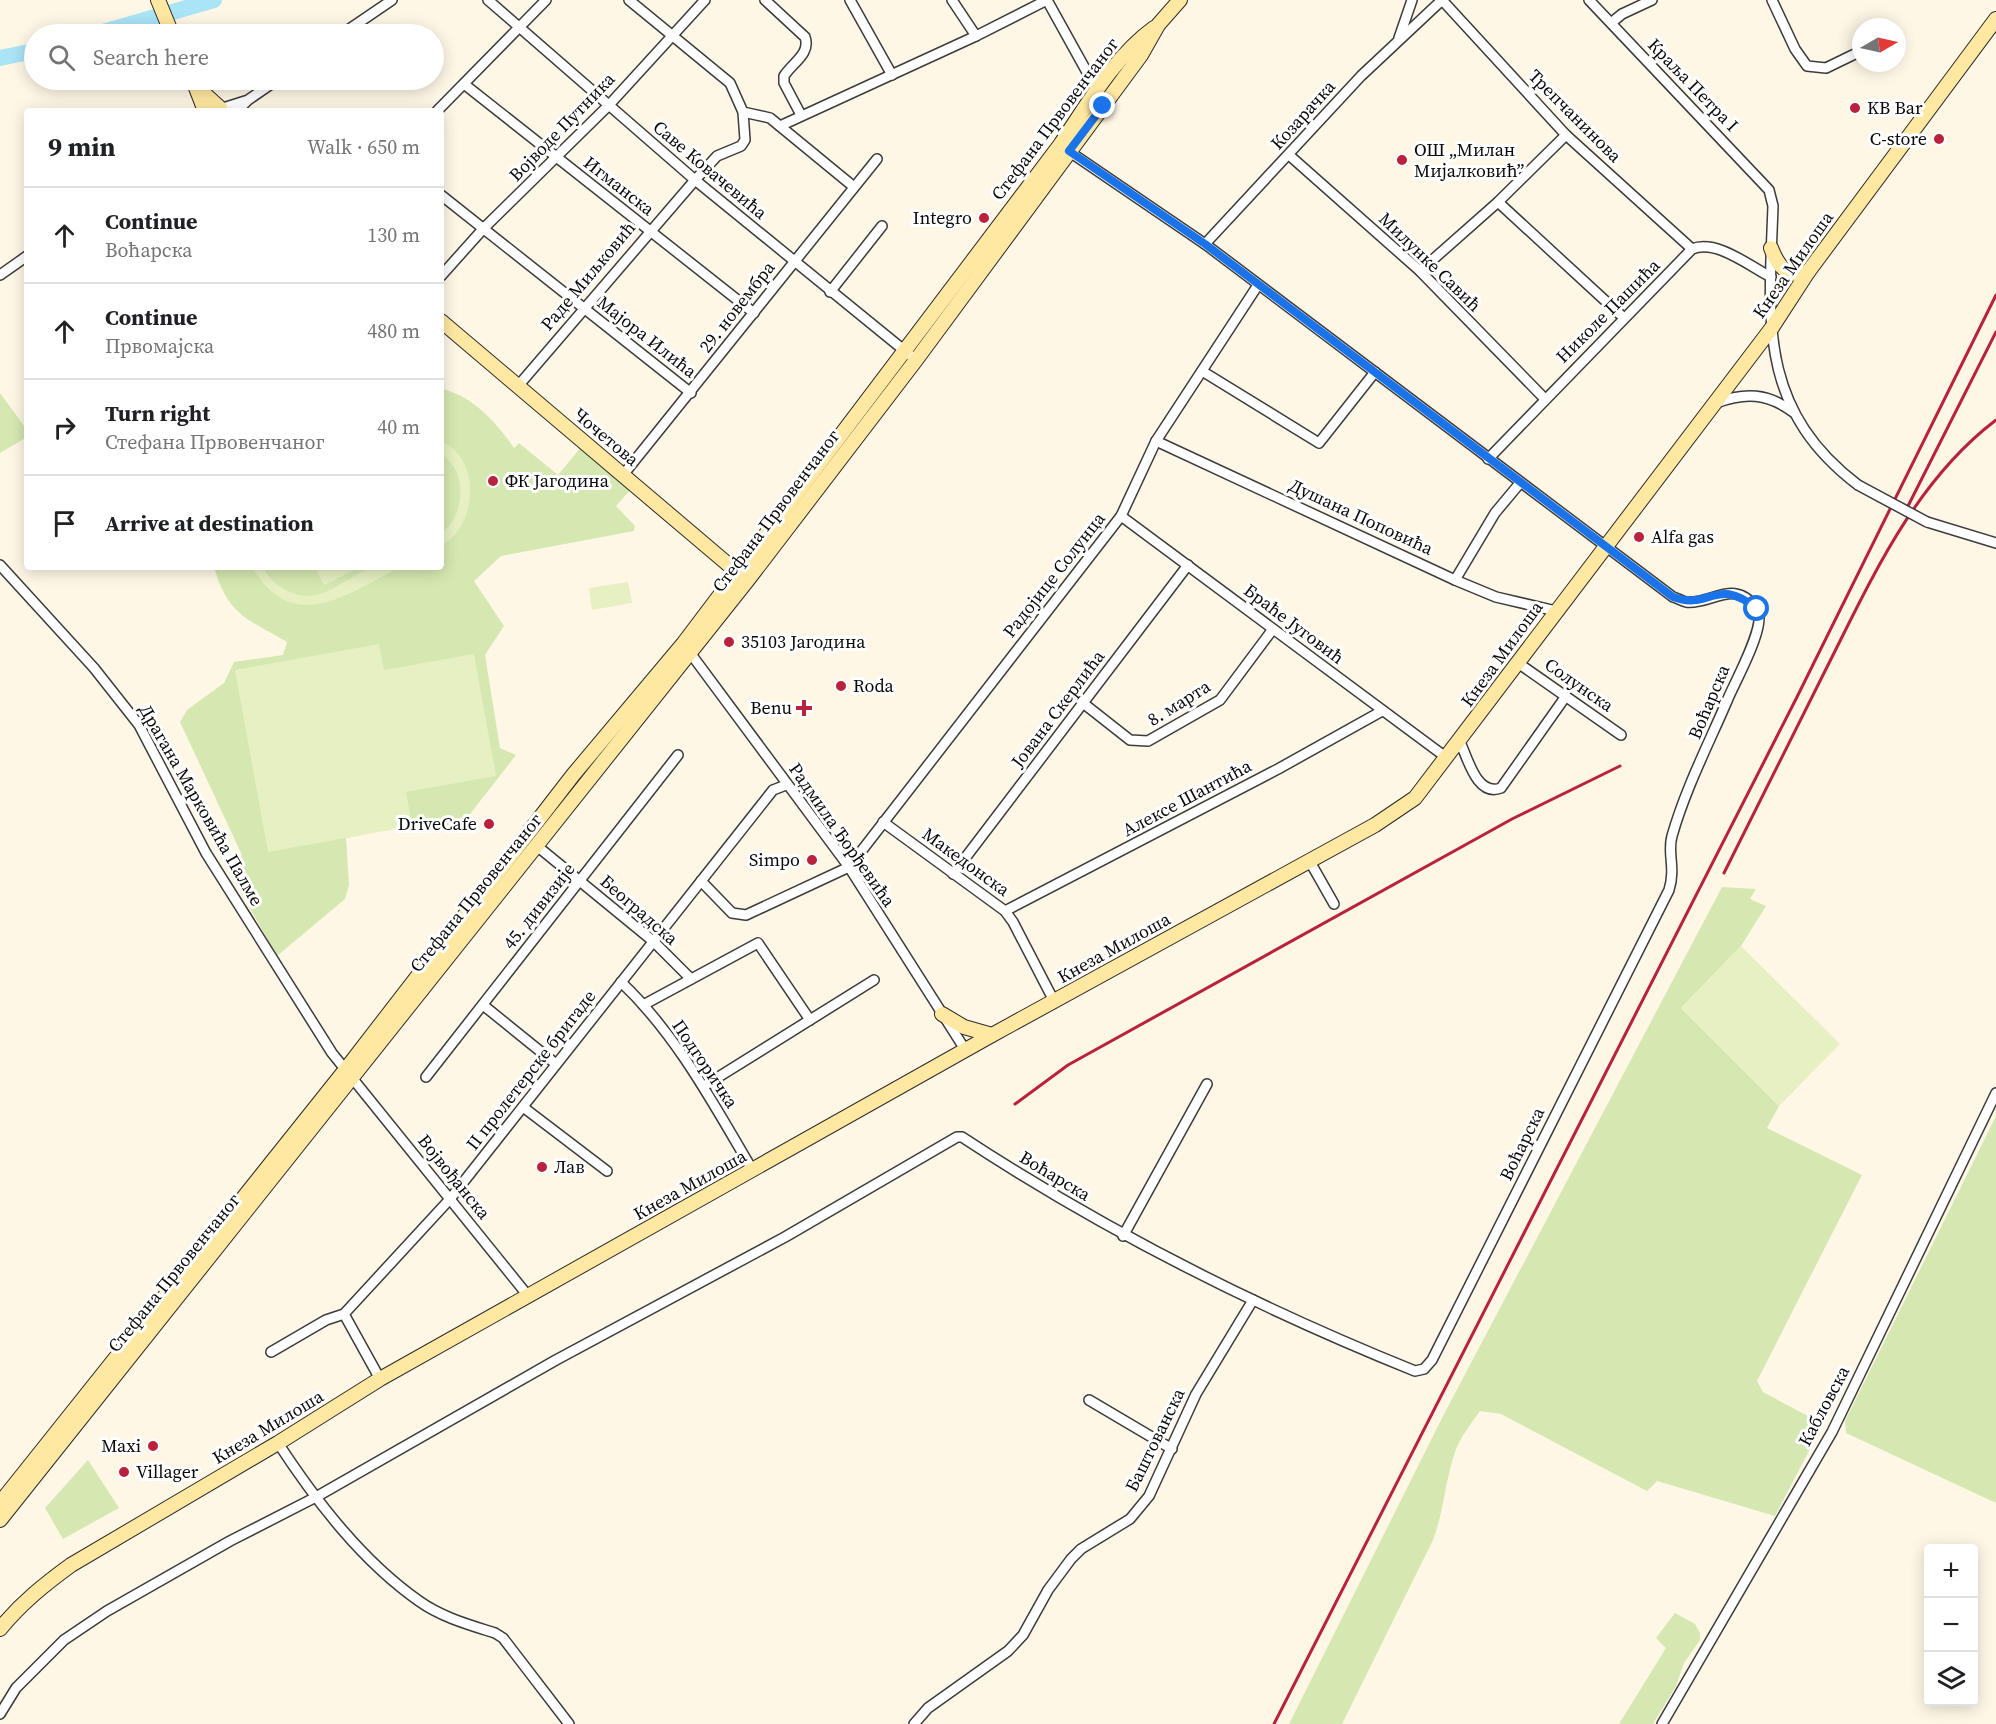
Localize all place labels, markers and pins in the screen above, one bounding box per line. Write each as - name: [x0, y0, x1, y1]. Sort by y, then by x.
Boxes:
- place label: KB Bar: [1867, 95, 1923, 120]
- marker: KB Bar: [1848, 101, 1862, 115]
- place label: C-store: [1870, 126, 1927, 151]
- marker: C-store: [1932, 132, 1946, 146]
- place label: ОШ „Милан Мијалковић”: [1414, 137, 1524, 183]
- marker: ОШ „Милан Мијалковић”: [1395, 153, 1409, 167]
- place label: Integro: [913, 205, 972, 230]
- marker: Integro: [977, 211, 991, 225]
- place label: ФК Јагодина: [505, 468, 610, 493]
- marker: ФК Јагодина: [486, 474, 500, 488]
- place label: Alfa gas: [1651, 524, 1714, 549]
- marker: Alfa gas: [1632, 530, 1646, 544]
- place label: 35103 Јагодина: [741, 629, 866, 654]
- marker: 35103 Јагодина: [722, 635, 736, 649]
- place label: Roda: [853, 673, 894, 698]
- marker: Roda: [834, 679, 848, 693]
- place label: Benu: [750, 695, 792, 720]
- marker: Benu: [797, 701, 811, 715]
- place label: DriveCafe: [398, 811, 477, 836]
- marker: DriveCafe: [482, 817, 496, 831]
- place label: Simpo: [749, 847, 800, 872]
- marker: Simpo: [805, 853, 819, 867]
- place label: Лав: [554, 1154, 585, 1179]
- marker: Лав: [535, 1160, 549, 1174]
- place label: Maxi: [101, 1433, 141, 1458]
- marker: Maxi: [146, 1439, 160, 1453]
- place label: Villager: [136, 1459, 199, 1484]
- marker: Villager: [117, 1465, 131, 1479]

